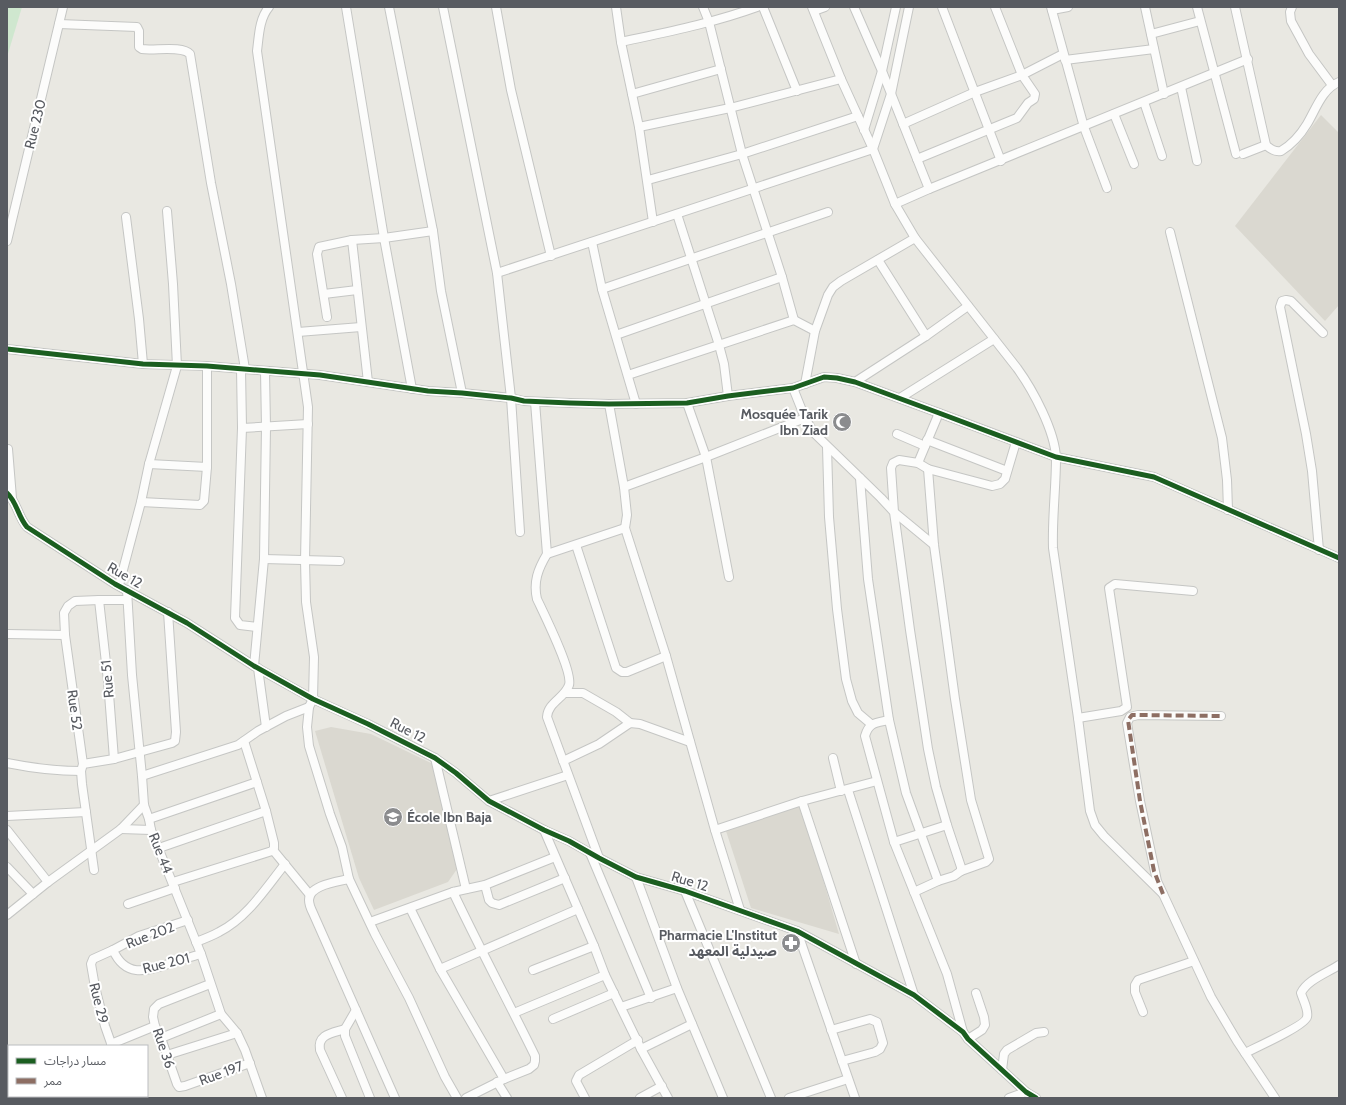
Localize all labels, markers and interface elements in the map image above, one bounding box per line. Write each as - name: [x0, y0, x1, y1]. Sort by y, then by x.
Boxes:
- street label: Rue 230: [20, 97, 50, 151]
- place label: Mosquée Tarik Ibn Ziad: [741, 405, 828, 439]
- mosque icon: Mosquée Tarik Ibn Ziad: [831, 411, 853, 433]
- street label: Rue 12: [104, 558, 146, 592]
- street label: Rue 51: [96, 659, 118, 699]
- street label: Rue 52: [63, 689, 87, 731]
- street label: Rue 12: [387, 713, 429, 747]
- school or university icon: École Ibn Baja: [382, 806, 404, 828]
- place label: École Ibn Baja: [407, 808, 492, 826]
- street label: Rue 44: [145, 830, 177, 876]
- street label: Rue 12: [669, 867, 711, 895]
- street label: Rue 202: [123, 918, 177, 952]
- place label: Pharmacie L'Institut صيدلية المعهد: [659, 926, 777, 960]
- pharmacy icon: Pharmacie L'Institut صيدلية المعهد: [780, 932, 802, 954]
- street label: Rue 201: [141, 949, 191, 977]
- street label: Rue 29: [85, 981, 113, 1025]
- street label: Rue 36: [149, 1025, 179, 1071]
- legend: [8, 1045, 148, 1097]
- text: مسار دراجات: [44, 1053, 106, 1068]
- street label: Rue 197: [197, 1057, 245, 1089]
- text: ممر: [43, 1073, 62, 1088]

